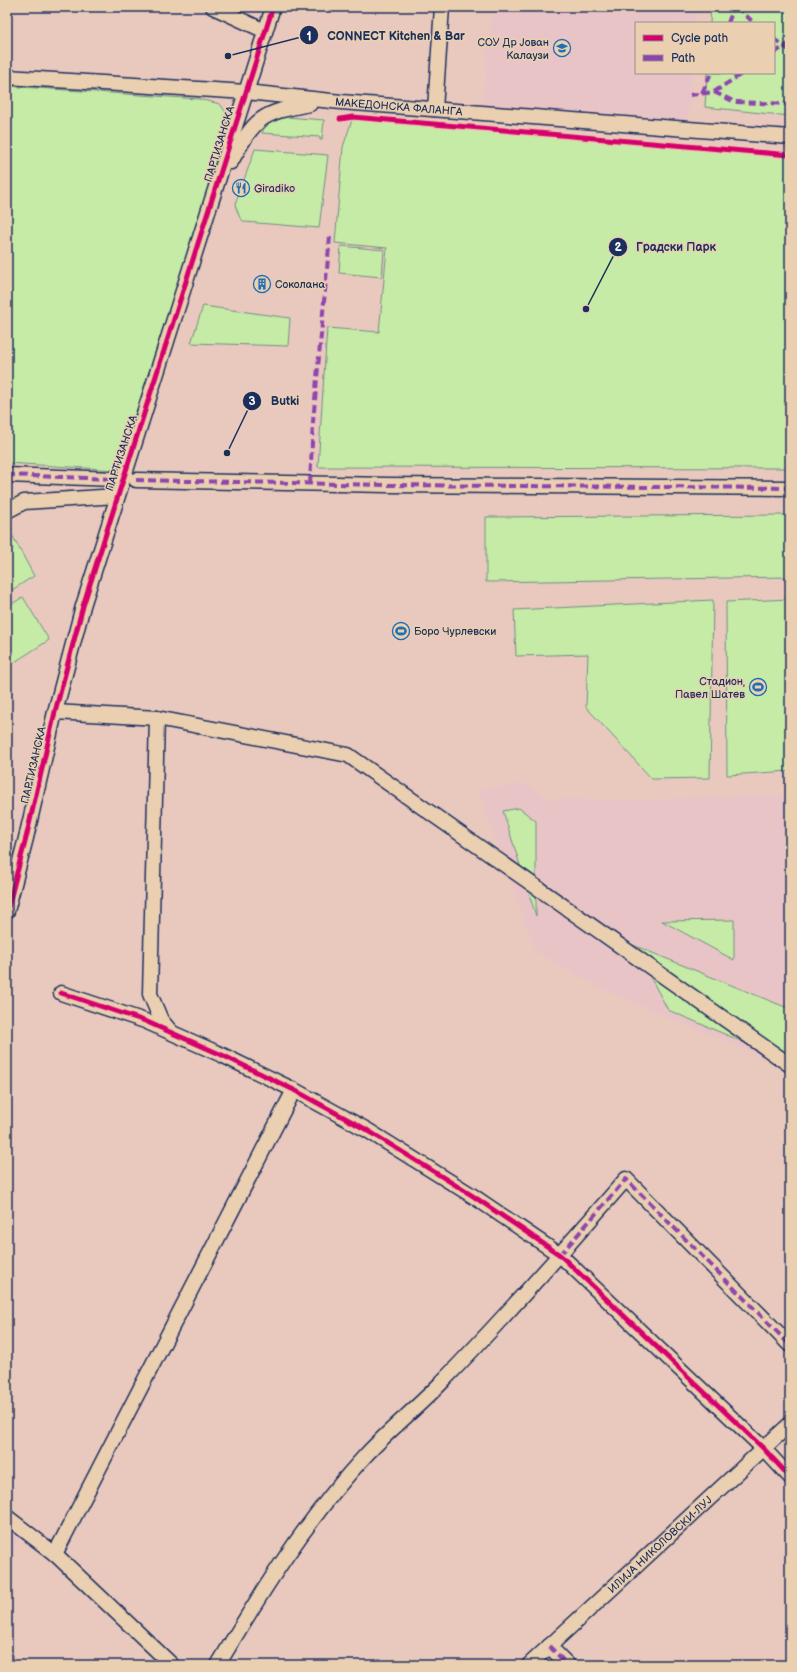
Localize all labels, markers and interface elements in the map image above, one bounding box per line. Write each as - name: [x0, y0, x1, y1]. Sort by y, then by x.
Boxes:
- legend: [635, 22, 775, 74]
- callout: CONNECT Kitchen & Bar: [299, 23, 472, 47]
- text: 1: [306, 29, 312, 44]
- text: CONNECT Kitchen & Bar: [327, 29, 465, 44]
- text: Cycle path: [671, 31, 728, 46]
- place label: СОУ Др Јован Калаузи: [478, 36, 549, 62]
- school or university icon: СОУ Др Јован Калаузи: [552, 38, 572, 58]
- text: Path: [671, 51, 696, 66]
- street label: МАКЕДОНСКА ФАЛАНГА: [334, 95, 463, 118]
- street label: ПАРТИЗАНСКА: [202, 104, 237, 184]
- restaurant icon: Giradiko: [231, 178, 251, 198]
- place label: Giradiko: [254, 182, 295, 195]
- callout: Градски Парк: [608, 235, 724, 259]
- text: 2: [614, 240, 622, 255]
- text: Градски Парк: [636, 240, 717, 255]
- building icon: Соколана: [252, 274, 272, 294]
- place label: Соколана: [275, 278, 325, 291]
- callout: Butki: [242, 389, 307, 413]
- text: 3: [248, 394, 256, 409]
- text: Butki: [271, 394, 299, 409]
- street label: ПАРТИЗАНСКА: [103, 413, 140, 493]
- sports icon: Боро Чурлевски: [391, 621, 411, 641]
- place label: Боро Чурлевски: [414, 625, 496, 638]
- place label: Стадион, Павел Шатев: [675, 675, 745, 701]
- sports icon: Стадион, Павел Шатев: [748, 677, 768, 697]
- street label: ПАРТИЗАНСКА: [18, 725, 49, 805]
- street label: ИЛИЈА НИКОЛОВСКИ-ЛУЈ: [605, 1493, 715, 1596]

